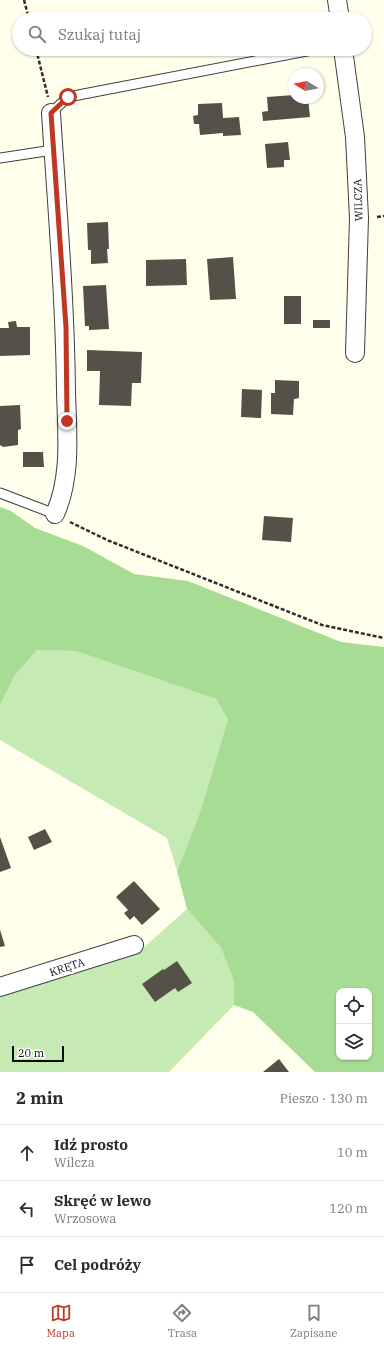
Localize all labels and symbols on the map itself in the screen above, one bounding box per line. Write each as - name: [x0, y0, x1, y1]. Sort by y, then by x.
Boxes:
- north arrow: [288, 68, 324, 104]
- route start: [59, 88, 77, 106]
- street label: WILCZA: [350, 178, 366, 221]
- route end: [58, 412, 76, 430]
- street label: KRĘTA: [48, 955, 87, 979]
- scale bar: [12, 1044, 64, 1063]

